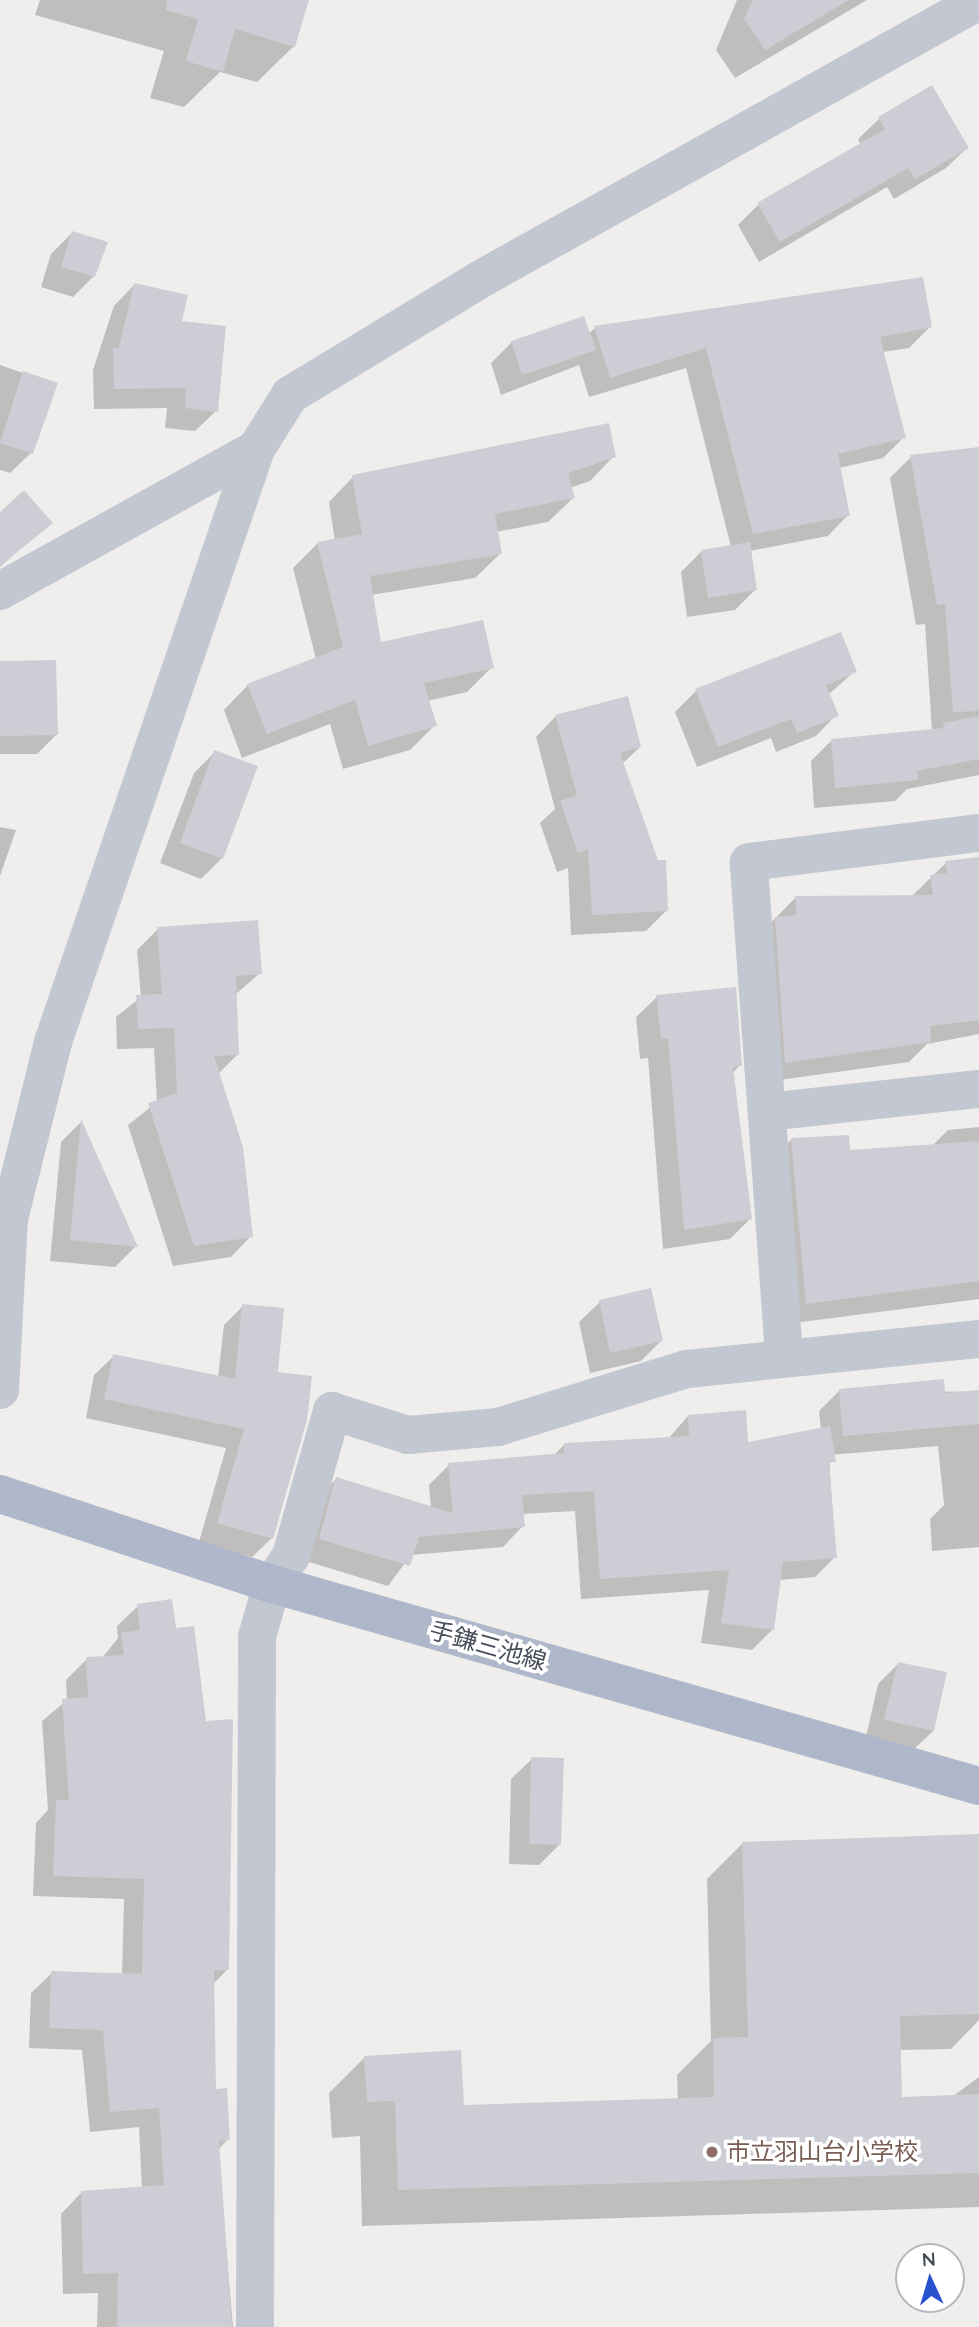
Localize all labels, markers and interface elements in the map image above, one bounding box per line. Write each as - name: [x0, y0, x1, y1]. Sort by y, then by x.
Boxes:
- street label: 手鎌三池線: [426, 1616, 550, 1676]
- place label: 市立羽山台小学校: [726, 2138, 918, 2166]
- marker: 市立羽山台小学校: [704, 2144, 720, 2160]
- north arrow: [895, 2243, 965, 2313]
- text: N: [921, 2247, 936, 2272]

